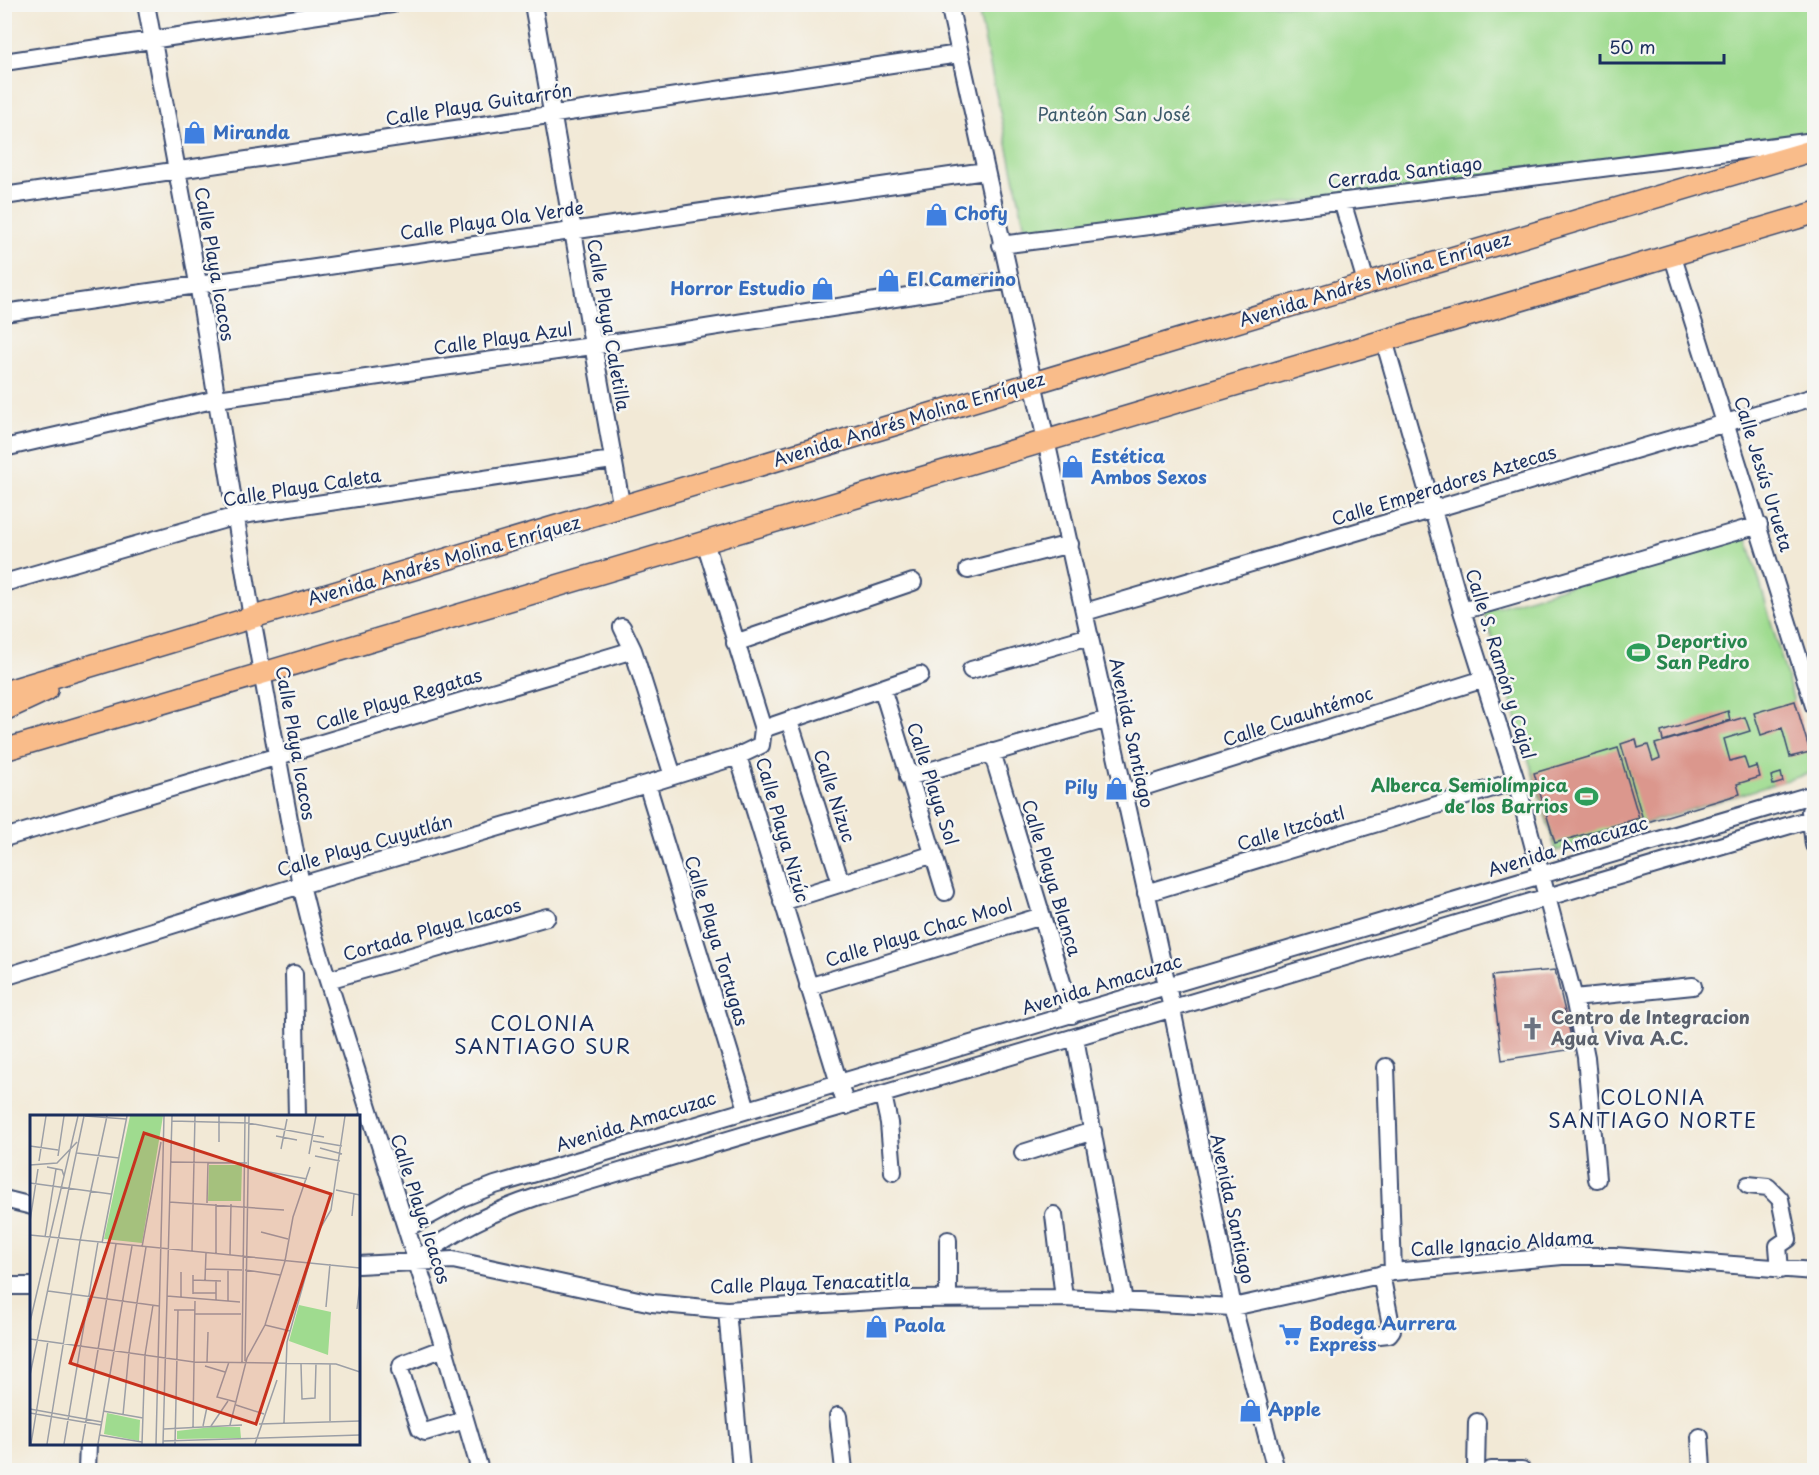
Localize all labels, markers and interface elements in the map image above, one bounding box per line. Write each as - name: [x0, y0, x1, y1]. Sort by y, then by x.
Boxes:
- scale bar: [1600, 27, 1724, 65]
- text: 50 m: [1609, 33, 1656, 60]
- street label: Calle Playa Guitarrón: [384, 75, 574, 132]
- park label: Panteón San José: [1037, 100, 1191, 127]
- place label: Miranda: [213, 118, 291, 145]
- shop icon: Miranda: [182, 120, 208, 146]
- street label: Cerrada Santiago: [1326, 149, 1484, 194]
- street label: Calle Playa Icacos: [189, 184, 242, 343]
- street label: Calle Playa Ola Verde: [398, 193, 586, 246]
- place label: Chofy: [954, 199, 1008, 226]
- shop icon: Chofy: [923, 201, 949, 227]
- street label: Avenida Andrés Molina Enríquez: [1235, 224, 1514, 333]
- street label: Calle Playa Caletilla: [581, 237, 638, 414]
- place label: El Camerino: [907, 265, 1016, 292]
- shop icon: El Camerino: [876, 267, 902, 293]
- place label: Horror Estudio: [670, 274, 805, 301]
- shop icon: Horror Estudio: [810, 276, 836, 302]
- street label: Calle Playa Azul: [432, 314, 574, 361]
- street label: Avenida Andrés Molina Enríquez: [769, 364, 1048, 473]
- street label: Calle Jesús Urueta: [1728, 392, 1801, 555]
- street label: Calle Emperadores Aztecas: [1328, 437, 1559, 532]
- place label: Estética Ambos Sexos: [1091, 442, 1207, 490]
- shop icon: Estética Ambos Sexos: [1060, 454, 1086, 480]
- street label: Calle Playa Caleta: [221, 461, 384, 512]
- street label: Avenida Andrés Molina Enríquez: [304, 507, 584, 611]
- street label: Calle S. Ramón y Cajal: [1460, 565, 1543, 762]
- place label: Deportivo San Pedro: [1656, 627, 1750, 675]
- sports icon: Deportivo San Pedro: [1625, 639, 1651, 665]
- street label: Avenida Santiago: [1103, 655, 1162, 810]
- street label: Calle Playa Regatas: [312, 660, 485, 737]
- street label: Calle Playa Icacos: [270, 663, 323, 822]
- street label: Calle Cuauhtémoc: [1219, 679, 1376, 753]
- street label: Calle Playa Sol: [901, 719, 966, 849]
- street label: Calle Nizuc: [808, 745, 863, 846]
- street label: Calle Playa Nizúc: [750, 754, 817, 906]
- place label: Alberca Semiolímpica de los Barrios: [1371, 771, 1568, 819]
- place label: Pily: [1065, 773, 1098, 800]
- shop icon: Pily: [1103, 775, 1129, 801]
- sports icon: Alberca Semiolímpica de los Barrios: [1573, 783, 1599, 809]
- street label: Calle Playa Blanca: [1016, 796, 1089, 960]
- street label: Calle Itzcóatl: [1233, 798, 1348, 857]
- street label: Calle Playa Cuyutlán: [274, 807, 456, 883]
- street label: Avenida Amacuzac: [1484, 808, 1651, 883]
- street label: Calle Playa Tortugas: [679, 852, 756, 1029]
- street label: Cortada Playa Icacos: [339, 890, 524, 967]
- street label: Calle Playa Chac Mool: [822, 890, 1015, 973]
- street label: Avenida Amacuzac: [1018, 946, 1185, 1021]
- place label: Centro de Integracion Agua Viva A.C.: [1550, 1003, 1750, 1051]
- district label: COLONIA SANTIAGO SUR: [454, 1008, 632, 1061]
- church icon: Centro de Integracion Agua Viva A.C.: [1520, 1015, 1546, 1041]
- district label: COLONIA SANTIAGO NORTE: [1548, 1082, 1758, 1135]
- street label: Avenida Amacuzac: [552, 1083, 719, 1158]
- inset map: [30, 1115, 360, 1445]
- street label: Calle Playa Icacos: [384, 1130, 458, 1287]
- street label: Avenida Santiago: [1204, 1131, 1263, 1286]
- street label: Calle Ignacio Aldama: [1410, 1223, 1595, 1262]
- street label: Calle Playa Tenacatitla: [709, 1265, 911, 1299]
- place label: Bodega Aurrera Express: [1309, 1309, 1458, 1357]
- place label: Paola: [894, 1311, 946, 1338]
- shop icon: Paola: [863, 1313, 889, 1339]
- supermarket icon: Bodega Aurrera Express: [1278, 1321, 1304, 1347]
- place label: Apple: [1268, 1395, 1321, 1422]
- shop icon: Apple: [1237, 1397, 1263, 1423]

